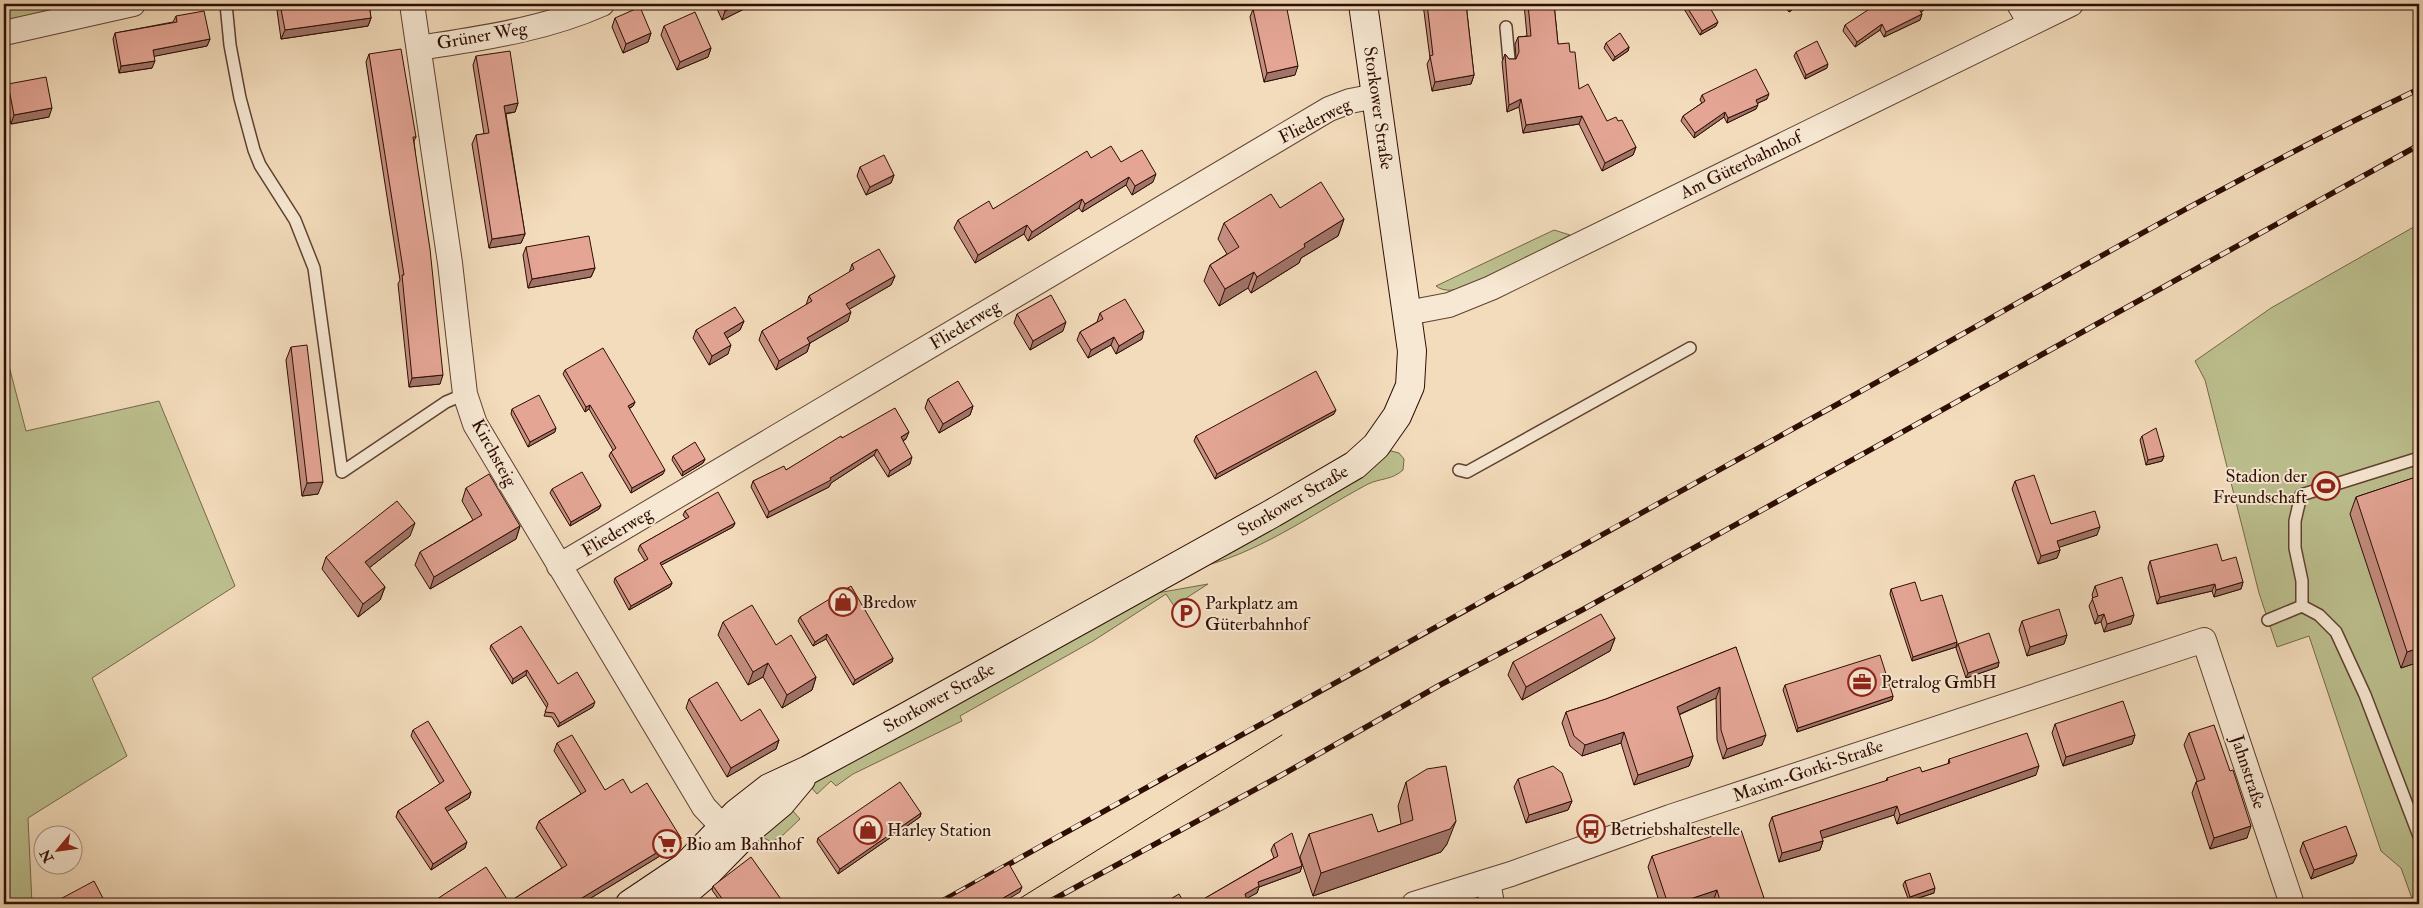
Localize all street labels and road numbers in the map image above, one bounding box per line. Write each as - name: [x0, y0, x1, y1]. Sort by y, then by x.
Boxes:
- street label: Grüner Weg: [435, 17, 530, 55]
- street label: Storkower Straße: [1358, 45, 1398, 172]
- street label: Fliederweg: [1275, 92, 1356, 149]
- street label: Am Güterbahnhof: [1676, 124, 1808, 205]
- street label: Fliederweg: [925, 294, 1006, 355]
- street label: Kirchsteig: [466, 415, 523, 492]
- street label: Storkower Straße: [1233, 460, 1353, 542]
- street label: Fliederweg: [577, 501, 658, 562]
- street label: Storkower Straße: [879, 658, 999, 738]
- street label: Jahnstraße: [2225, 731, 2271, 812]
- street label: Maxim-Gorki-Straße: [1730, 734, 1887, 808]

